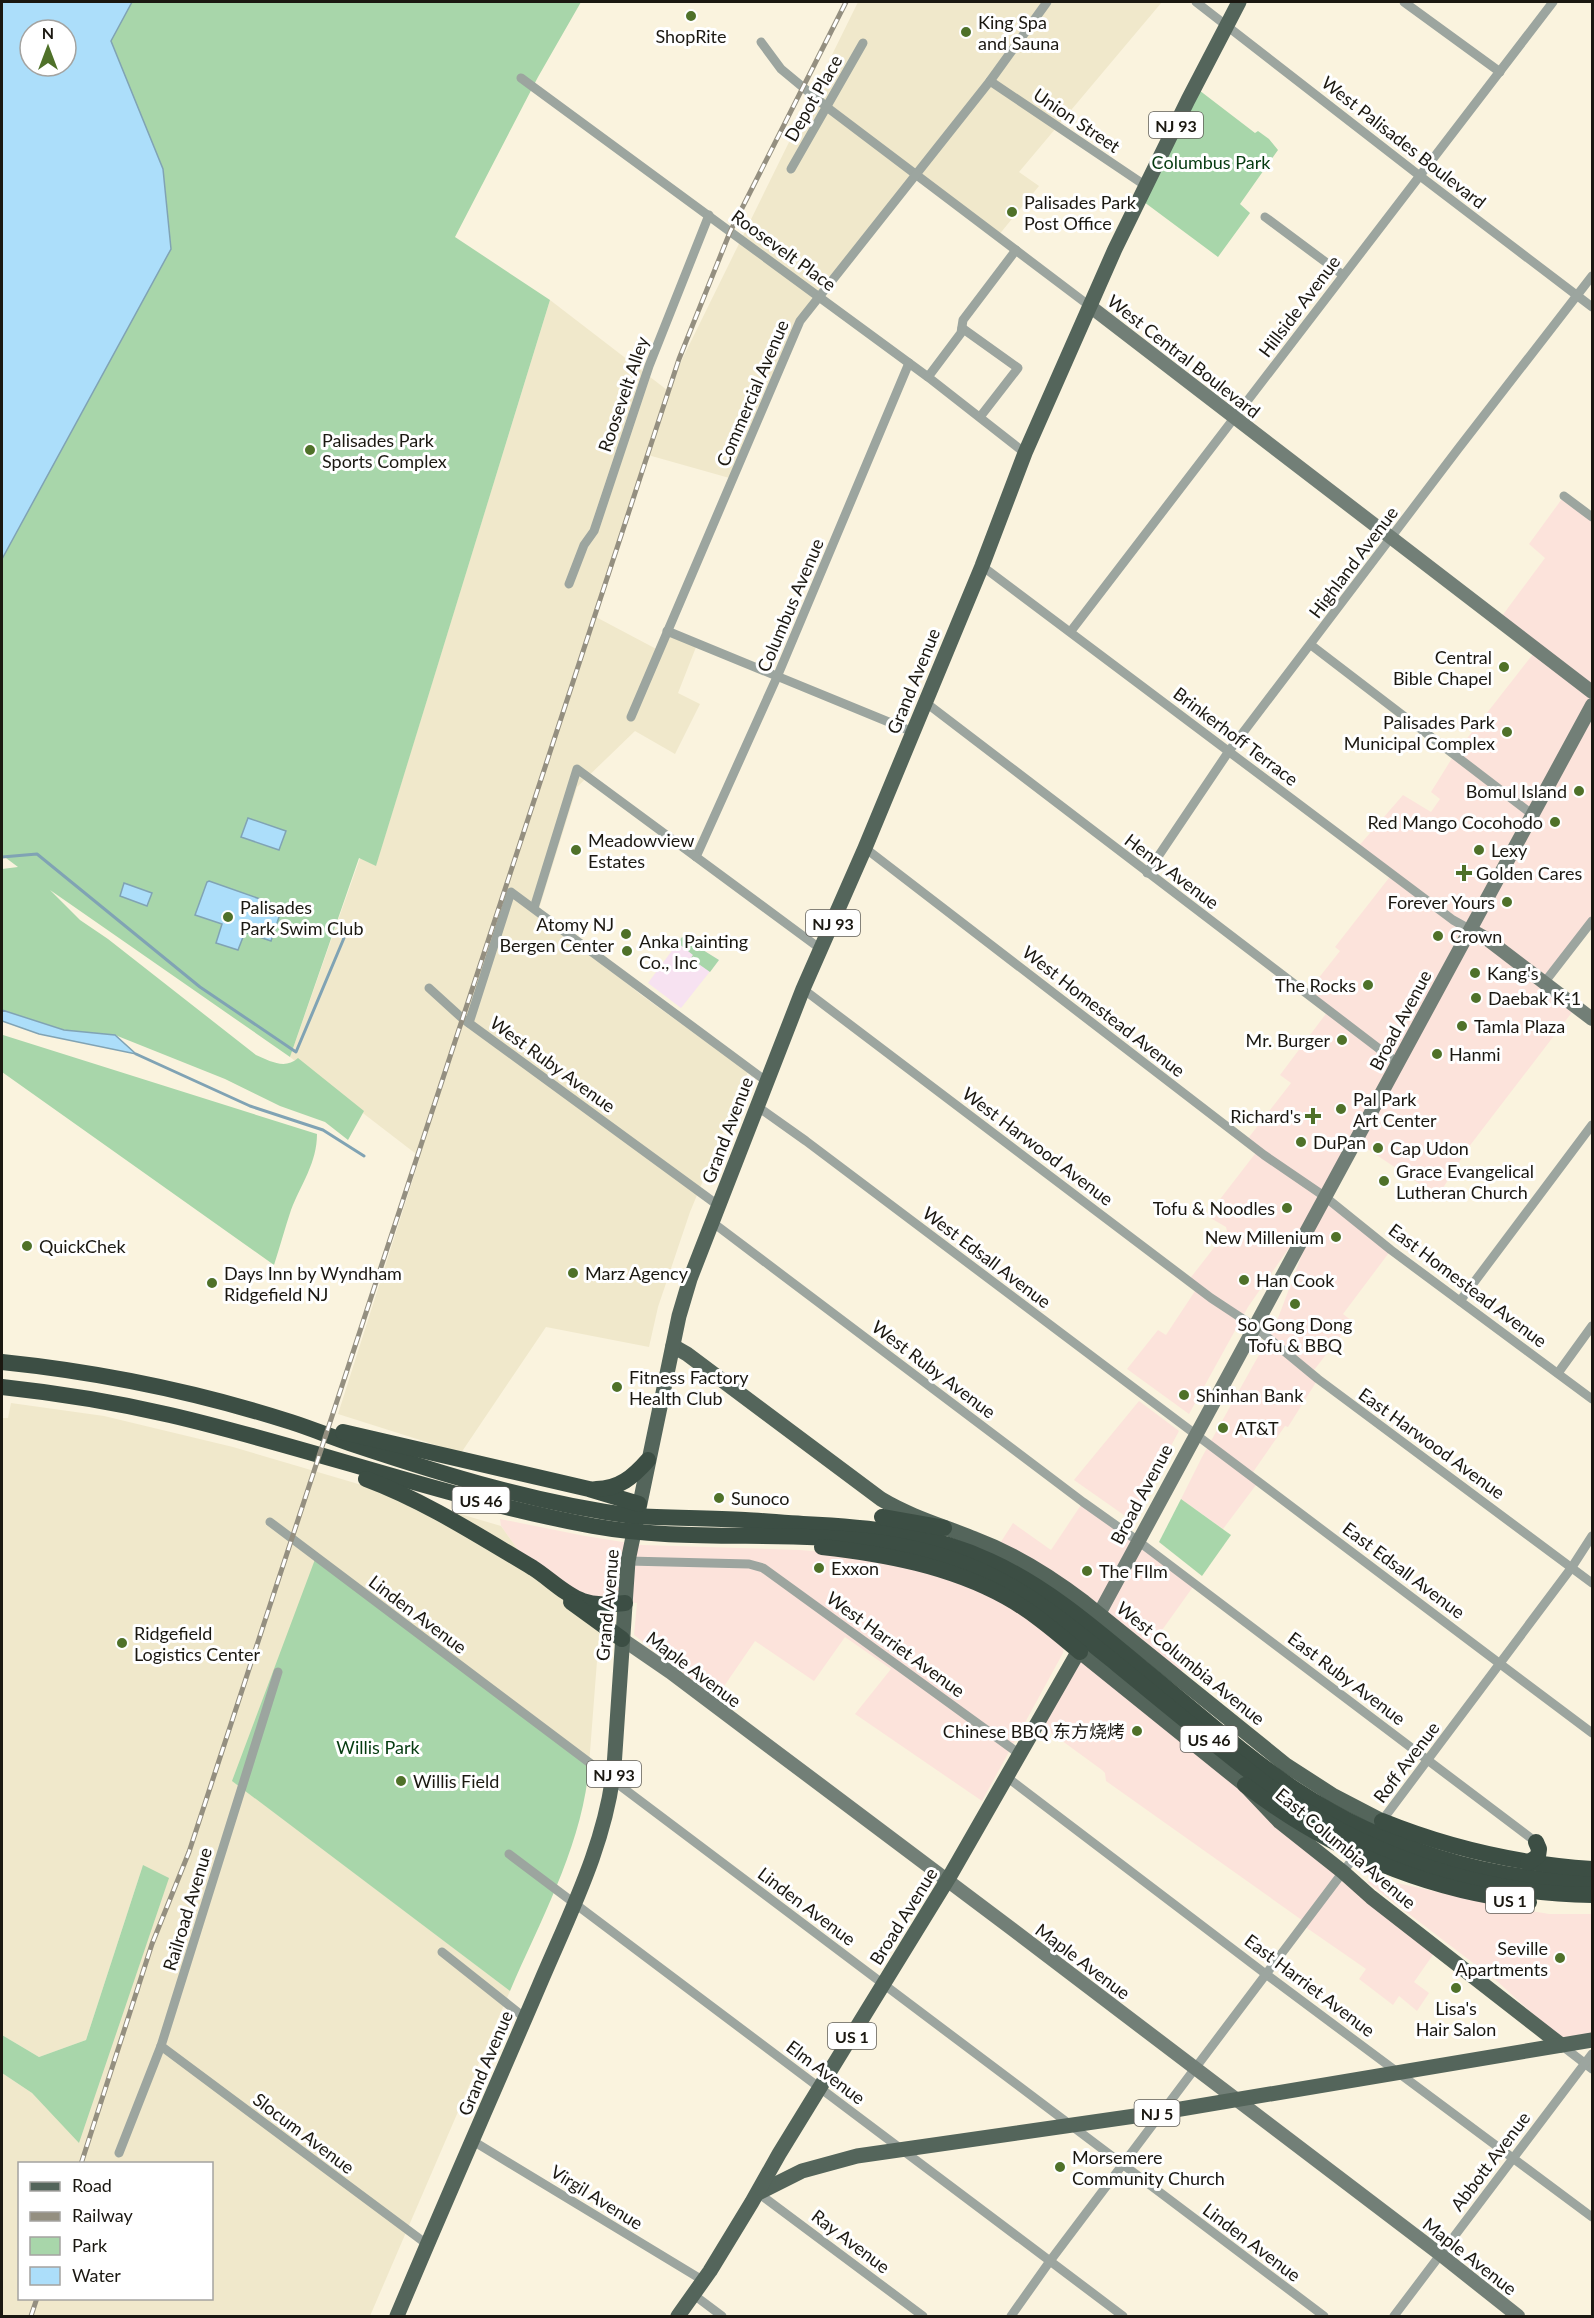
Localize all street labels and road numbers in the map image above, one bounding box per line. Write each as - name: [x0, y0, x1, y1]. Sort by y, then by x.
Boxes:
- street label: Depot Place: [779, 51, 847, 145]
- street label: West Palisades Boulevard: [1317, 71, 1491, 213]
- street label: Union Street: [1030, 83, 1125, 157]
- road number: NJ 93: [1149, 112, 1203, 138]
- street label: Roosevelt Place: [727, 205, 841, 295]
- street label: Hillside Avenue: [1254, 251, 1344, 361]
- street label: West Central Boulevard: [1103, 290, 1265, 422]
- street label: Commercial Avenue: [711, 316, 793, 470]
- street label: Roosevelt Alley: [593, 333, 653, 455]
- street label: Highland Avenue: [1304, 502, 1402, 622]
- street label: Columbus Avenue: [752, 535, 828, 675]
- street label: Grand Avenue: [882, 625, 944, 737]
- street label: Brinkerhoff Terrace: [1169, 682, 1303, 790]
- street label: Henry Avenue: [1121, 829, 1223, 913]
- road number: NJ 93: [806, 910, 860, 936]
- street label: West Homestead Avenue: [1018, 941, 1190, 1081]
- street label: Broad Avenue: [1364, 966, 1436, 1074]
- street label: West Ruby Avenue: [486, 1011, 620, 1117]
- street label: Grand Avenue: [697, 1074, 757, 1186]
- street label: West Harwood Avenue: [958, 1082, 1118, 1210]
- street label: West Edsall Avenue: [919, 1202, 1055, 1312]
- street label: East Homestead Avenue: [1385, 1218, 1551, 1352]
- street label: West Ruby Avenue: [868, 1315, 1000, 1423]
- street label: East Harwood Avenue: [1355, 1383, 1509, 1503]
- street label: Broad Avenue: [1105, 1440, 1177, 1548]
- road number: US 46: [452, 1487, 510, 1513]
- street label: East Edsall Avenue: [1339, 1517, 1469, 1623]
- street label: Grand Avenue: [591, 1548, 623, 1662]
- street label: Linden Avenue: [365, 1570, 471, 1658]
- street label: West Harriet Avenue: [823, 1587, 969, 1701]
- street label: West Columbia Avenue: [1113, 1597, 1269, 1729]
- street label: Maple Avenue: [642, 1626, 746, 1712]
- street label: East Ruby Avenue: [1284, 1627, 1410, 1729]
- street label: Roff Avenue: [1368, 1717, 1444, 1807]
- road number: US 46: [1180, 1726, 1238, 1752]
- road number: NJ 93: [587, 1761, 641, 1787]
- street label: East Columbia Avenue: [1271, 1783, 1421, 1913]
- street label: Railroad Avenue: [158, 1845, 216, 1973]
- street label: Linden Avenue: [754, 1862, 860, 1950]
- street label: Broad Avenue: [864, 1863, 942, 1969]
- road number: US 1: [1486, 1887, 1534, 1913]
- street label: Maple Avenue: [1031, 1918, 1135, 2004]
- street label: East Harriet Avenue: [1241, 1929, 1379, 2041]
- street label: Grand Avenue: [453, 2007, 517, 2119]
- road number: US 1: [828, 2023, 876, 2049]
- street label: Elm Avenue: [782, 2035, 870, 2109]
- street label: Slocum Avenue: [249, 2088, 359, 2178]
- road number: NJ 5: [1134, 2100, 1180, 2126]
- street label: Abbott Avenue: [1446, 2107, 1534, 2215]
- street label: Virgil Avenue: [547, 2160, 647, 2234]
- street label: Linden Avenue: [1199, 2198, 1305, 2286]
- street label: Ray Avenue: [808, 2204, 894, 2278]
- street label: Maple Avenue: [1419, 2213, 1521, 2299]

